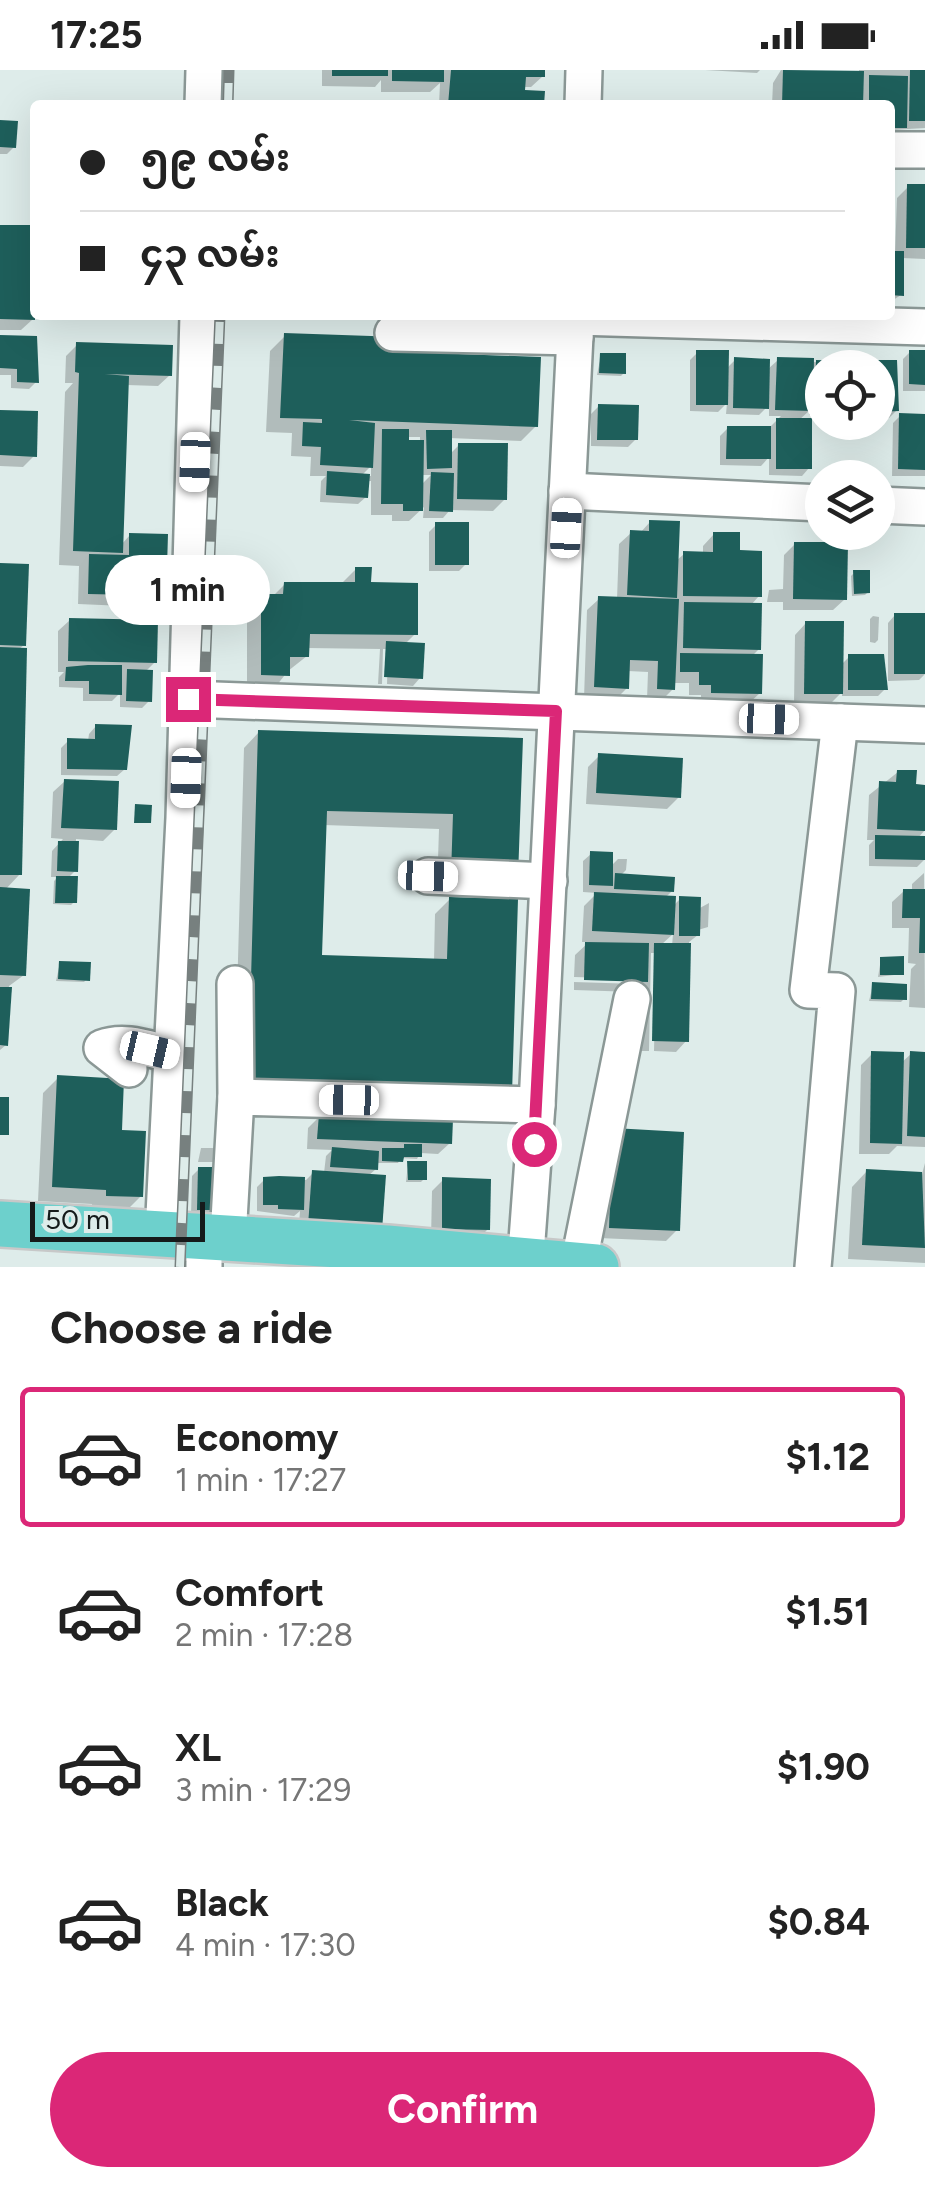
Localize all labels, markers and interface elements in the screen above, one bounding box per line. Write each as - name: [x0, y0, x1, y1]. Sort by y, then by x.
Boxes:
- text: 17:25: [50, 12, 143, 58]
- text: ၅၉ လမ်း: [140, 135, 290, 181]
- text: ၄၃ လမ်း: [140, 231, 280, 277]
- map controls: [805, 350, 895, 550]
- button: locate: [805, 350, 895, 440]
- car: [179, 431, 211, 493]
- button: layers: [805, 460, 895, 550]
- car: [549, 497, 583, 559]
- callout: 1 min: [106, 554, 270, 624]
- text: 1 min: [150, 571, 225, 609]
- route end: [166, 677, 211, 722]
- car: [738, 703, 800, 735]
- car: [170, 747, 202, 809]
- car: [397, 860, 459, 892]
- car: [117, 1029, 183, 1071]
- car: [319, 1084, 379, 1116]
- route start: [512, 1122, 557, 1167]
- scale bar: [30, 1197, 205, 1242]
- text: 50 m: [45, 1202, 110, 1236]
- text: Choose a ride: [50, 1300, 332, 1354]
- icon: car: [55, 1412, 145, 1502]
- text: Economy: [175, 1415, 338, 1461]
- text: $1.12: [785, 1434, 870, 1480]
- text: 1 min · 17:27: [175, 1461, 346, 1499]
- icon: car: [55, 1567, 145, 1657]
- text: Comfort: [175, 1570, 324, 1616]
- text: $1.51: [785, 1589, 870, 1635]
- text: 2 min · 17:28: [175, 1616, 353, 1654]
- icon: car: [55, 1722, 145, 1812]
- text: XL: [175, 1725, 221, 1771]
- text: $1.90: [777, 1744, 870, 1790]
- text: 3 min · 17:29: [175, 1771, 351, 1809]
- icon: car: [55, 1877, 145, 1967]
- text: Black: [175, 1880, 269, 1926]
- text: $0.84: [768, 1899, 870, 1945]
- text: 4 min · 17:30: [175, 1926, 356, 1964]
- button: Confirm: [50, 2052, 875, 2167]

